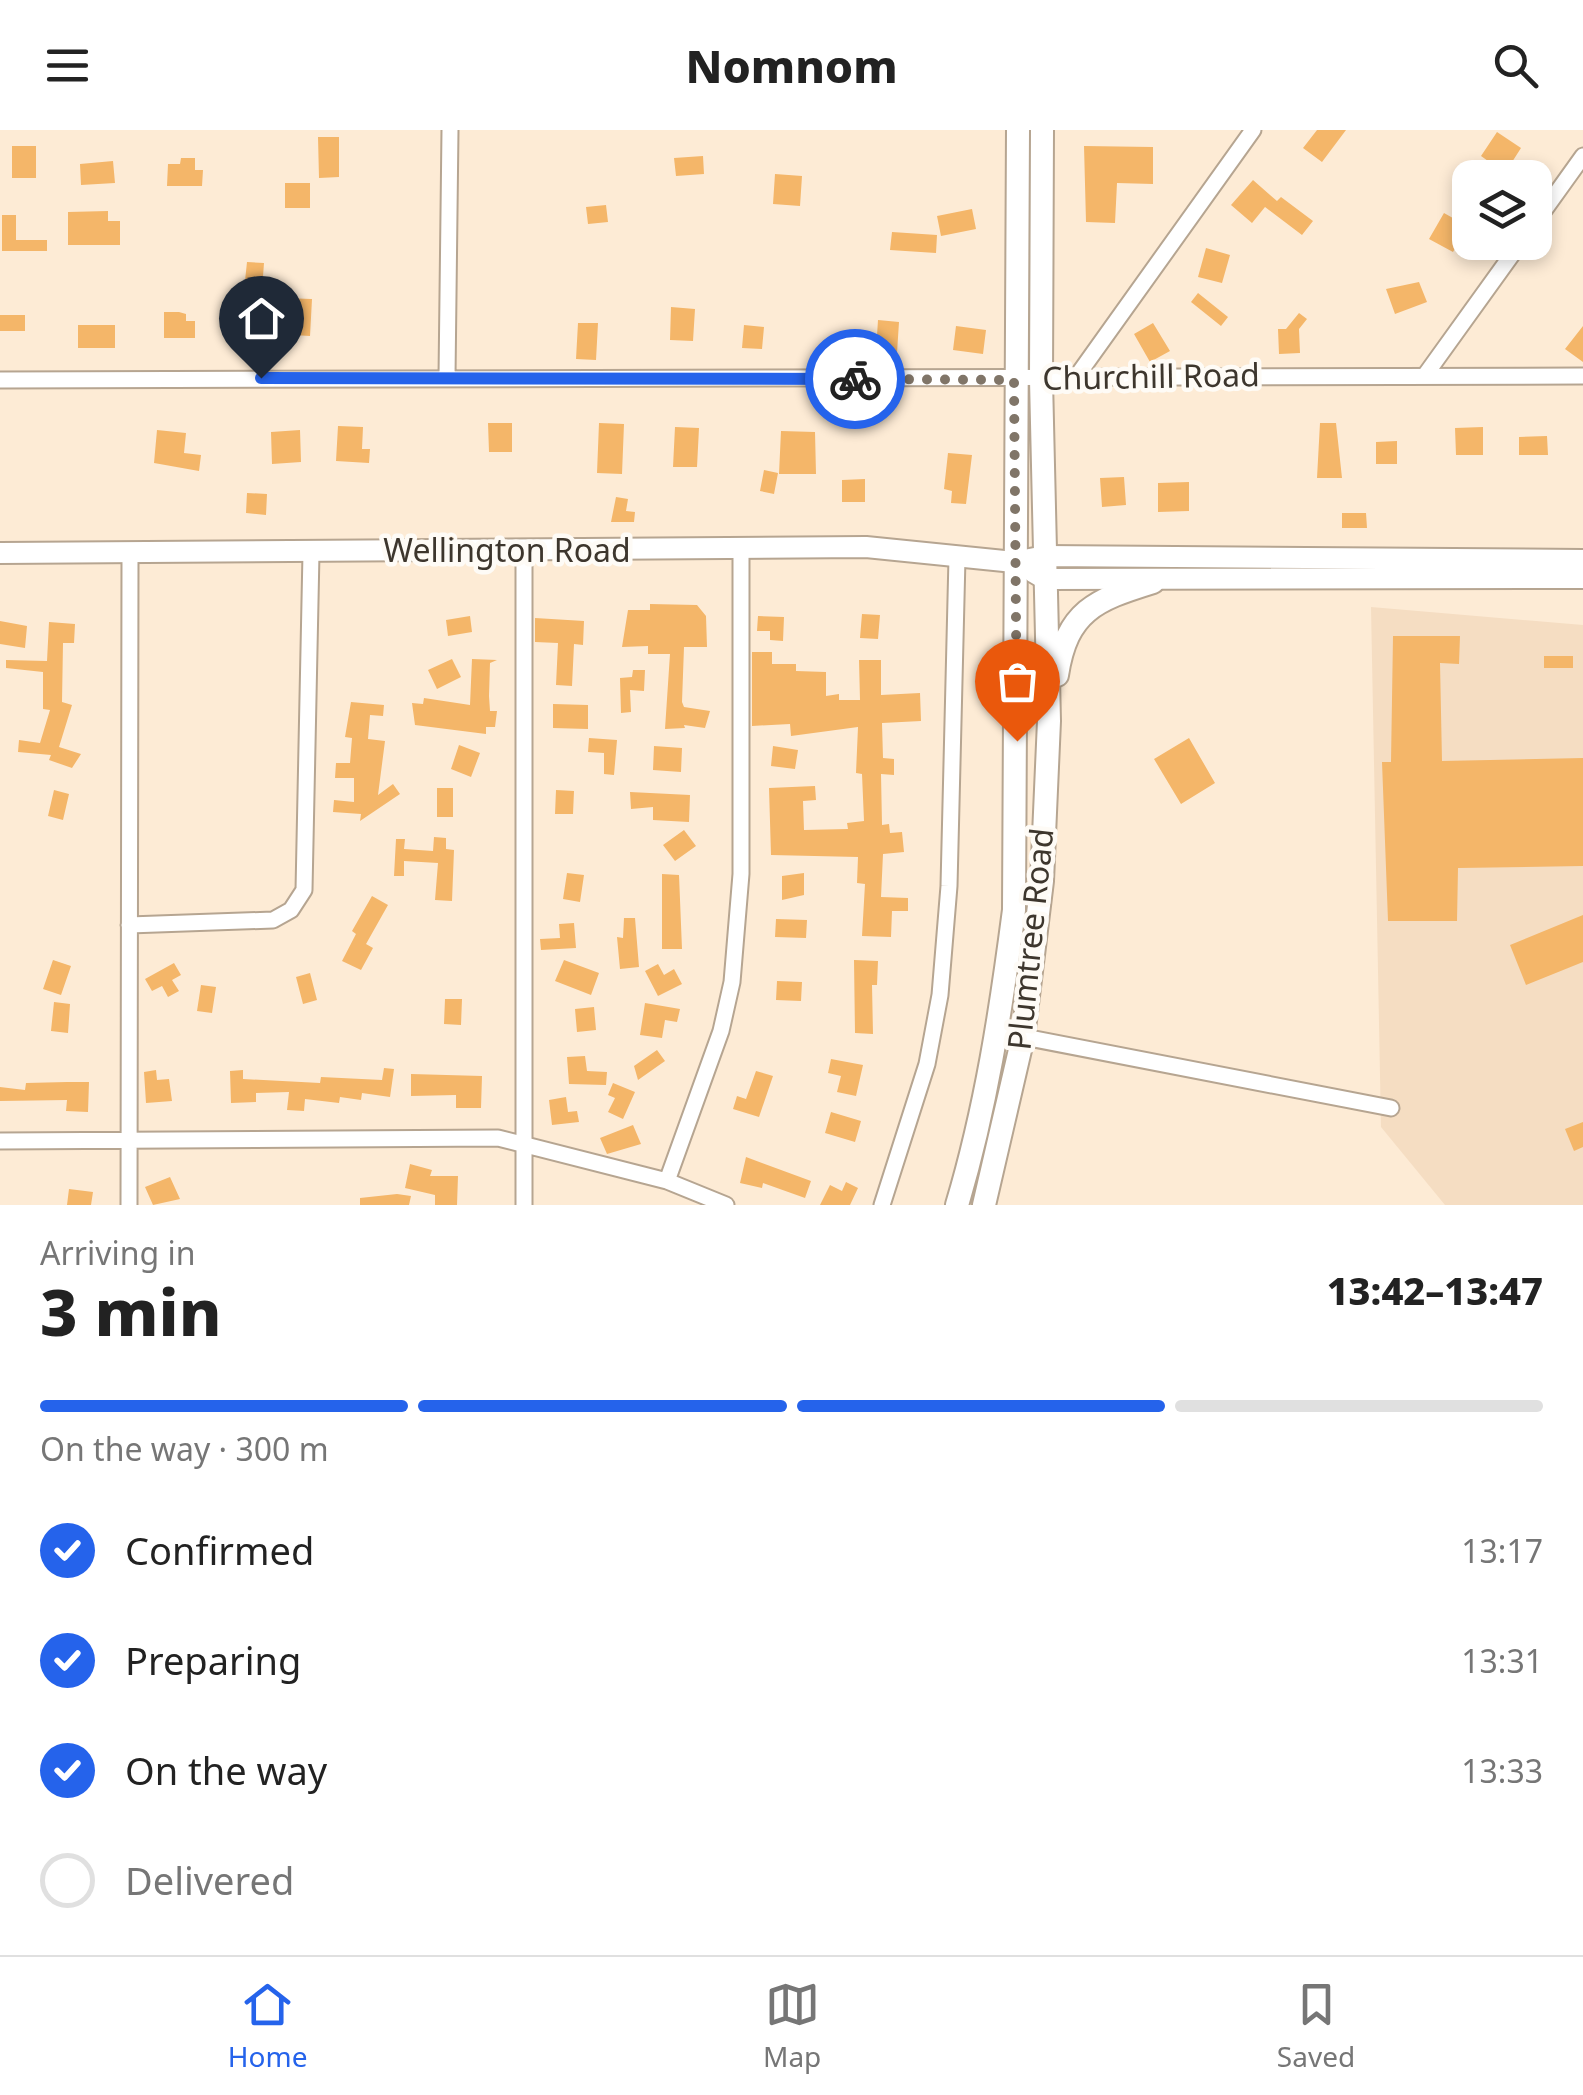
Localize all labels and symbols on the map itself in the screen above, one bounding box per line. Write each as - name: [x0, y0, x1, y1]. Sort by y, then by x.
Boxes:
- pin: [219, 276, 304, 379]
- courier: [805, 329, 905, 429]
- street label: Churchill Road: [1042, 352, 1260, 399]
- street label: Wellington Road: [383, 528, 631, 571]
- pin: [975, 639, 1060, 742]
- street label: Plumtree Road: [996, 826, 1063, 1052]

